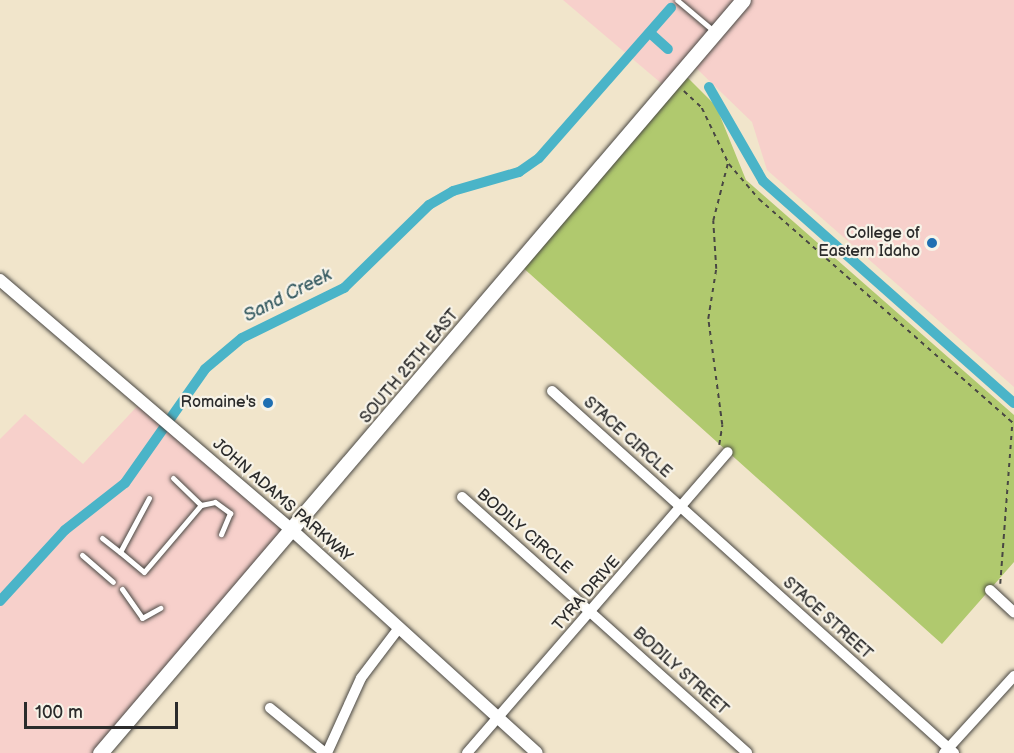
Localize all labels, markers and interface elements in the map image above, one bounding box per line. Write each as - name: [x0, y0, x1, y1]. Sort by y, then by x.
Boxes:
- place label: College of Eastern Idaho: [818, 224, 920, 262]
- marker: College of Eastern Idaho: [925, 236, 939, 250]
- water label: Sand Creek: [240, 265, 336, 327]
- street label: SOUTH 25TH EAST: [357, 306, 463, 428]
- place label: Romaine's: [181, 393, 256, 413]
- street label: STACE CIRCLE: [579, 393, 675, 483]
- marker: Romaine's: [261, 396, 275, 410]
- street label: JOHN ADAMS PARKWAY: [208, 435, 356, 567]
- street label: BODILY CIRCLE: [472, 485, 576, 579]
- street label: TYRA DRIVE: [549, 553, 625, 635]
- street label: STACE STREET: [778, 574, 876, 664]
- street label: BODILY STREET: [628, 624, 732, 720]
- scale bar: [27, 690, 182, 728]
- text: 100 m: [35, 702, 83, 723]

